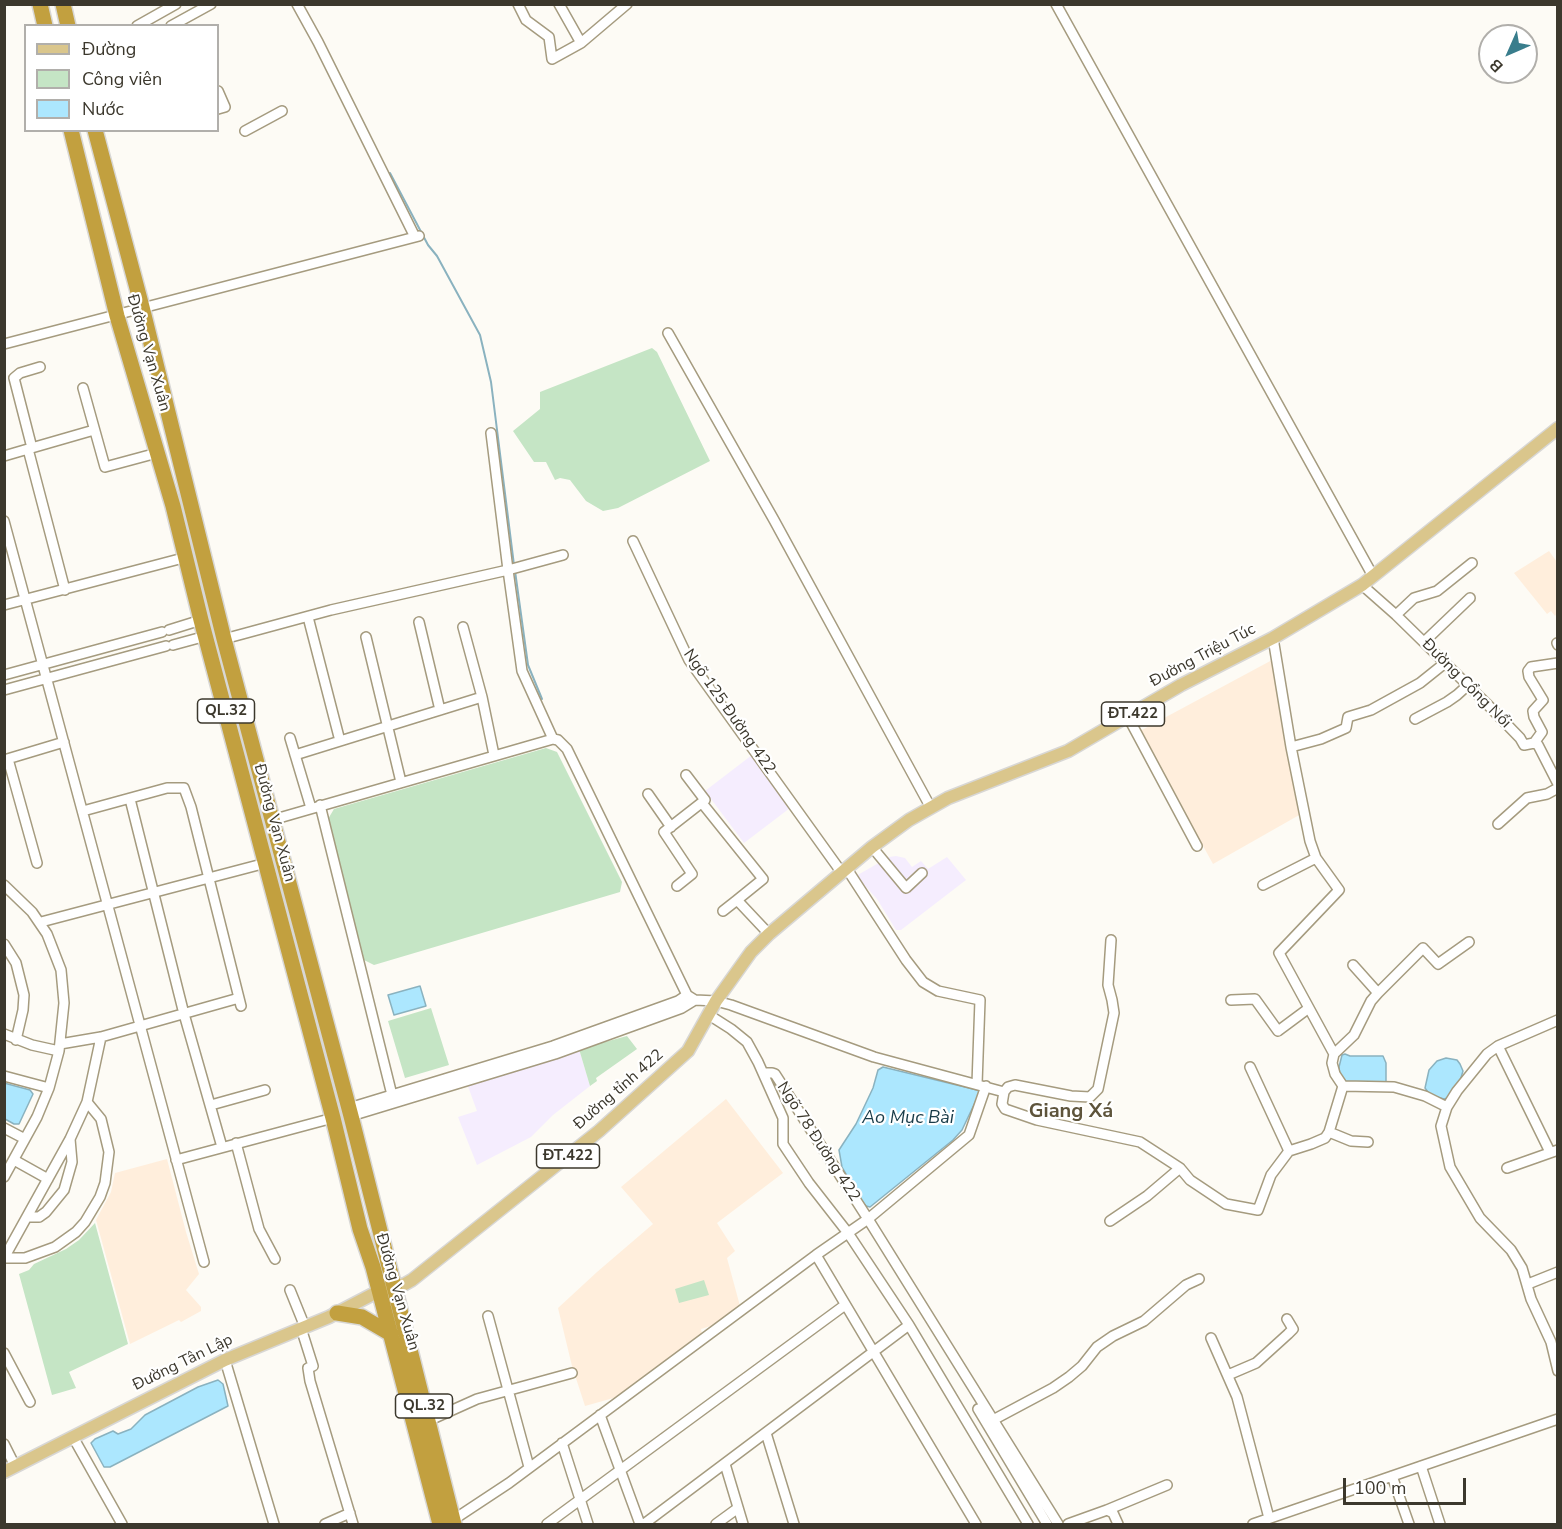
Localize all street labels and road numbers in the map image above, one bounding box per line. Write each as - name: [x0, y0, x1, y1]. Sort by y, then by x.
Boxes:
- street label: Đường Vạn Xuân: [122, 292, 174, 414]
- street label: Đường Triệu Túc: [1147, 620, 1259, 692]
- street label: Đường Cổng Nổi: [1417, 635, 1515, 733]
- street label: Ngõ 125 Đường 422: [679, 646, 779, 778]
- road number: QL.32: [198, 699, 254, 723]
- road number: ĐT.422: [1102, 702, 1164, 726]
- street label: Đường Vạn Xuân: [249, 762, 299, 884]
- street label: Đường tỉnh 422: [570, 1046, 668, 1134]
- street label: Ngõ 78 Đường 422: [772, 1079, 864, 1205]
- road number: ĐT.422: [536, 1144, 600, 1168]
- street label: Đường Vạn Xuân: [371, 1231, 423, 1353]
- street label: Đường Tân Lập: [130, 1331, 236, 1395]
- road number: QL.32: [396, 1394, 452, 1418]

